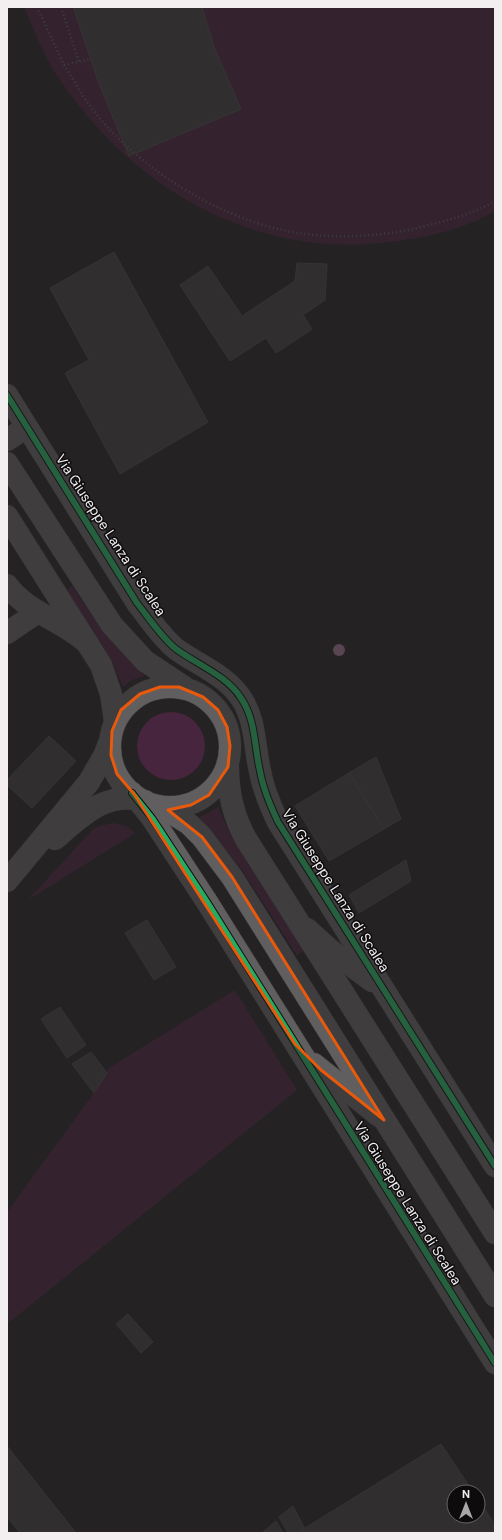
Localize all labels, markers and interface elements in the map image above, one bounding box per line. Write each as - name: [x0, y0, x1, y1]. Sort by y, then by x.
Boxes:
- street label: Via Giuseppe Lanza di Scalea: [52, 451, 170, 619]
- street label: Via Giuseppe Lanza di Scalea: [278, 805, 394, 975]
- street label: Via Giuseppe Lanza di Scalea: [350, 1118, 466, 1288]
- north arrow: [446, 1484, 486, 1524]
- text: N: [462, 1487, 470, 1501]

